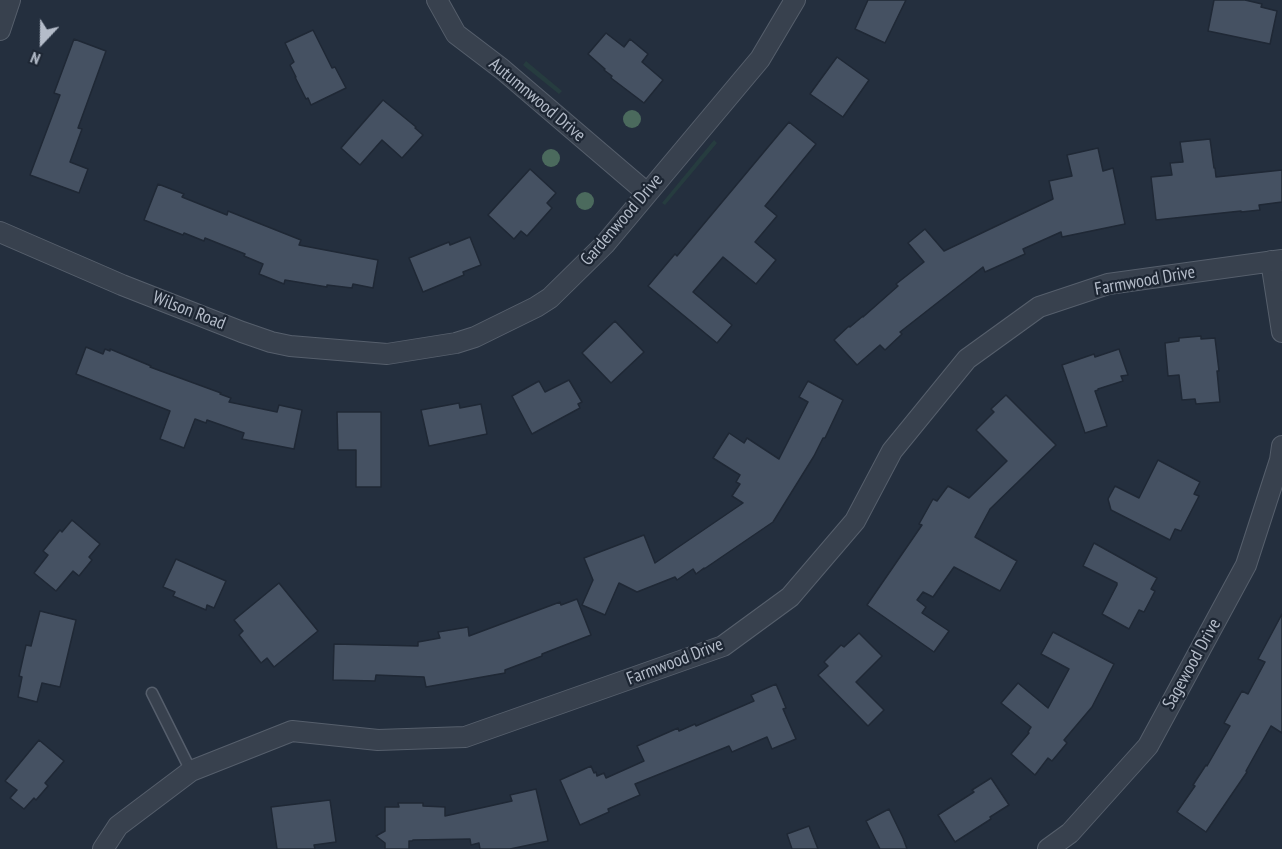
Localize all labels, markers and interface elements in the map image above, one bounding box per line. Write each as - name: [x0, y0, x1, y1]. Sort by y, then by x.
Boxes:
- north arrow: [12, 12, 72, 72]
- text: N: [28, 48, 43, 70]
- street label: Autumnwood Drive: [484, 53, 590, 147]
- street label: Gardenwood Drive: [576, 170, 668, 270]
- street label: Farmwood Drive: [1093, 262, 1197, 300]
- street label: Wilson Road: [149, 287, 229, 335]
- street label: Sagewood Drive: [1158, 615, 1226, 713]
- street label: Farmwood Drive: [624, 634, 726, 690]

